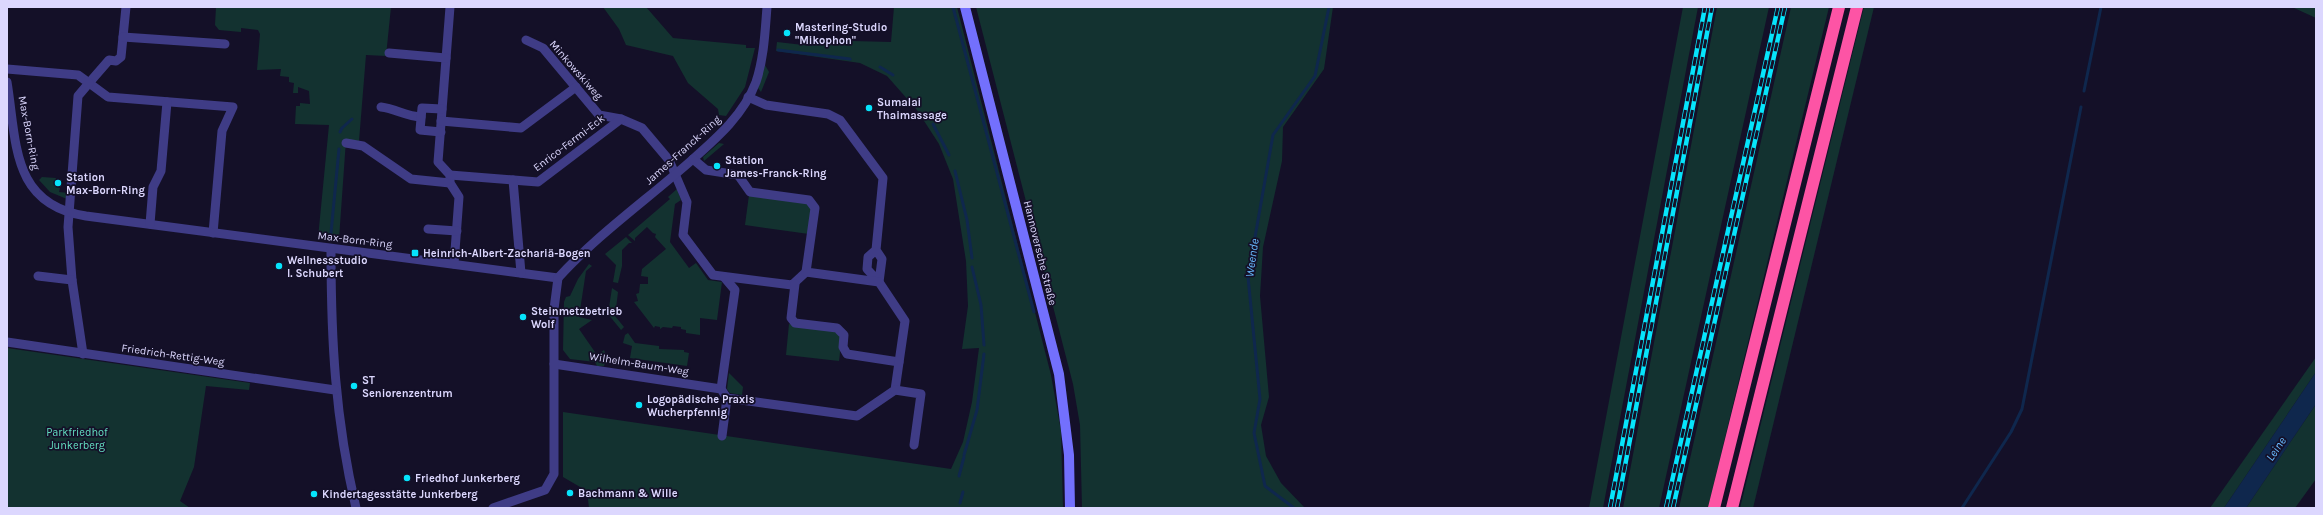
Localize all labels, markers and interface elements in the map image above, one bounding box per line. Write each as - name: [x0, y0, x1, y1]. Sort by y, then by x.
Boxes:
- place label: Mastering-Studio "Mikophon": [795, 21, 887, 47]
- marker: Mastering-Studio "Mikophon": [782, 28, 792, 38]
- street label: Minkowskiweg: [547, 38, 606, 103]
- street label: Max-Born-Ring: [15, 95, 43, 172]
- place label: Sumalai Thaimassage: [877, 96, 947, 122]
- marker: Sumalai Thaimassage: [864, 103, 874, 113]
- street label: Enrico-Fermi-Eck: [531, 112, 607, 174]
- street label: James-Franck-Ring: [643, 112, 724, 187]
- place label: Station James-Franck-Ring: [725, 154, 827, 180]
- marker: Station James-Franck-Ring: [712, 161, 722, 171]
- place label: Station Max-Born-Ring: [66, 171, 145, 197]
- marker: Station Max-Born-Ring: [53, 178, 63, 188]
- street label: Hannoversche Straße: [1021, 199, 1059, 307]
- street label: Max-Born-Ring: [317, 229, 394, 251]
- water label: Weende: [1242, 237, 1262, 278]
- place label: Heinrich-Albert-Zachariä-Bogen: [423, 247, 591, 260]
- marker: Heinrich-Albert-Zachariä-Bogen: [410, 248, 420, 258]
- place label: Wellnessstudio I. Schubert: [287, 254, 367, 280]
- marker: Wellnessstudio I. Schubert: [274, 261, 284, 271]
- place label: Steinmetzbetrieb Wolf: [531, 305, 622, 331]
- marker: Steinmetzbetrieb Wolf: [518, 312, 528, 322]
- street label: Friedrich-Rettig-Weg: [121, 341, 226, 369]
- street label: Wilhelm-Baum-Weg: [588, 350, 691, 378]
- place label: ST Seniorenzentrum: [362, 374, 453, 400]
- marker: ST Seniorenzentrum: [349, 381, 359, 391]
- place label: Logopädische Praxis Wucherpfennig: [647, 393, 755, 419]
- marker: Logopädische Praxis Wucherpfennig: [634, 400, 644, 410]
- park label: Parkfriedhof Junkerberg: [46, 426, 108, 452]
- water label: Leine: [2263, 434, 2289, 464]
- place label: Friedhof Junkerberg: [415, 472, 521, 485]
- marker: Friedhof Junkerberg: [402, 473, 412, 483]
- place label: Bachmann & Wille: [578, 487, 678, 500]
- place label: Kindertagesstätte Junkerberg: [322, 488, 478, 501]
- marker: Bachmann & Wille: [565, 488, 575, 498]
- marker: Kindertagesstätte Junkerberg: [309, 489, 319, 499]

